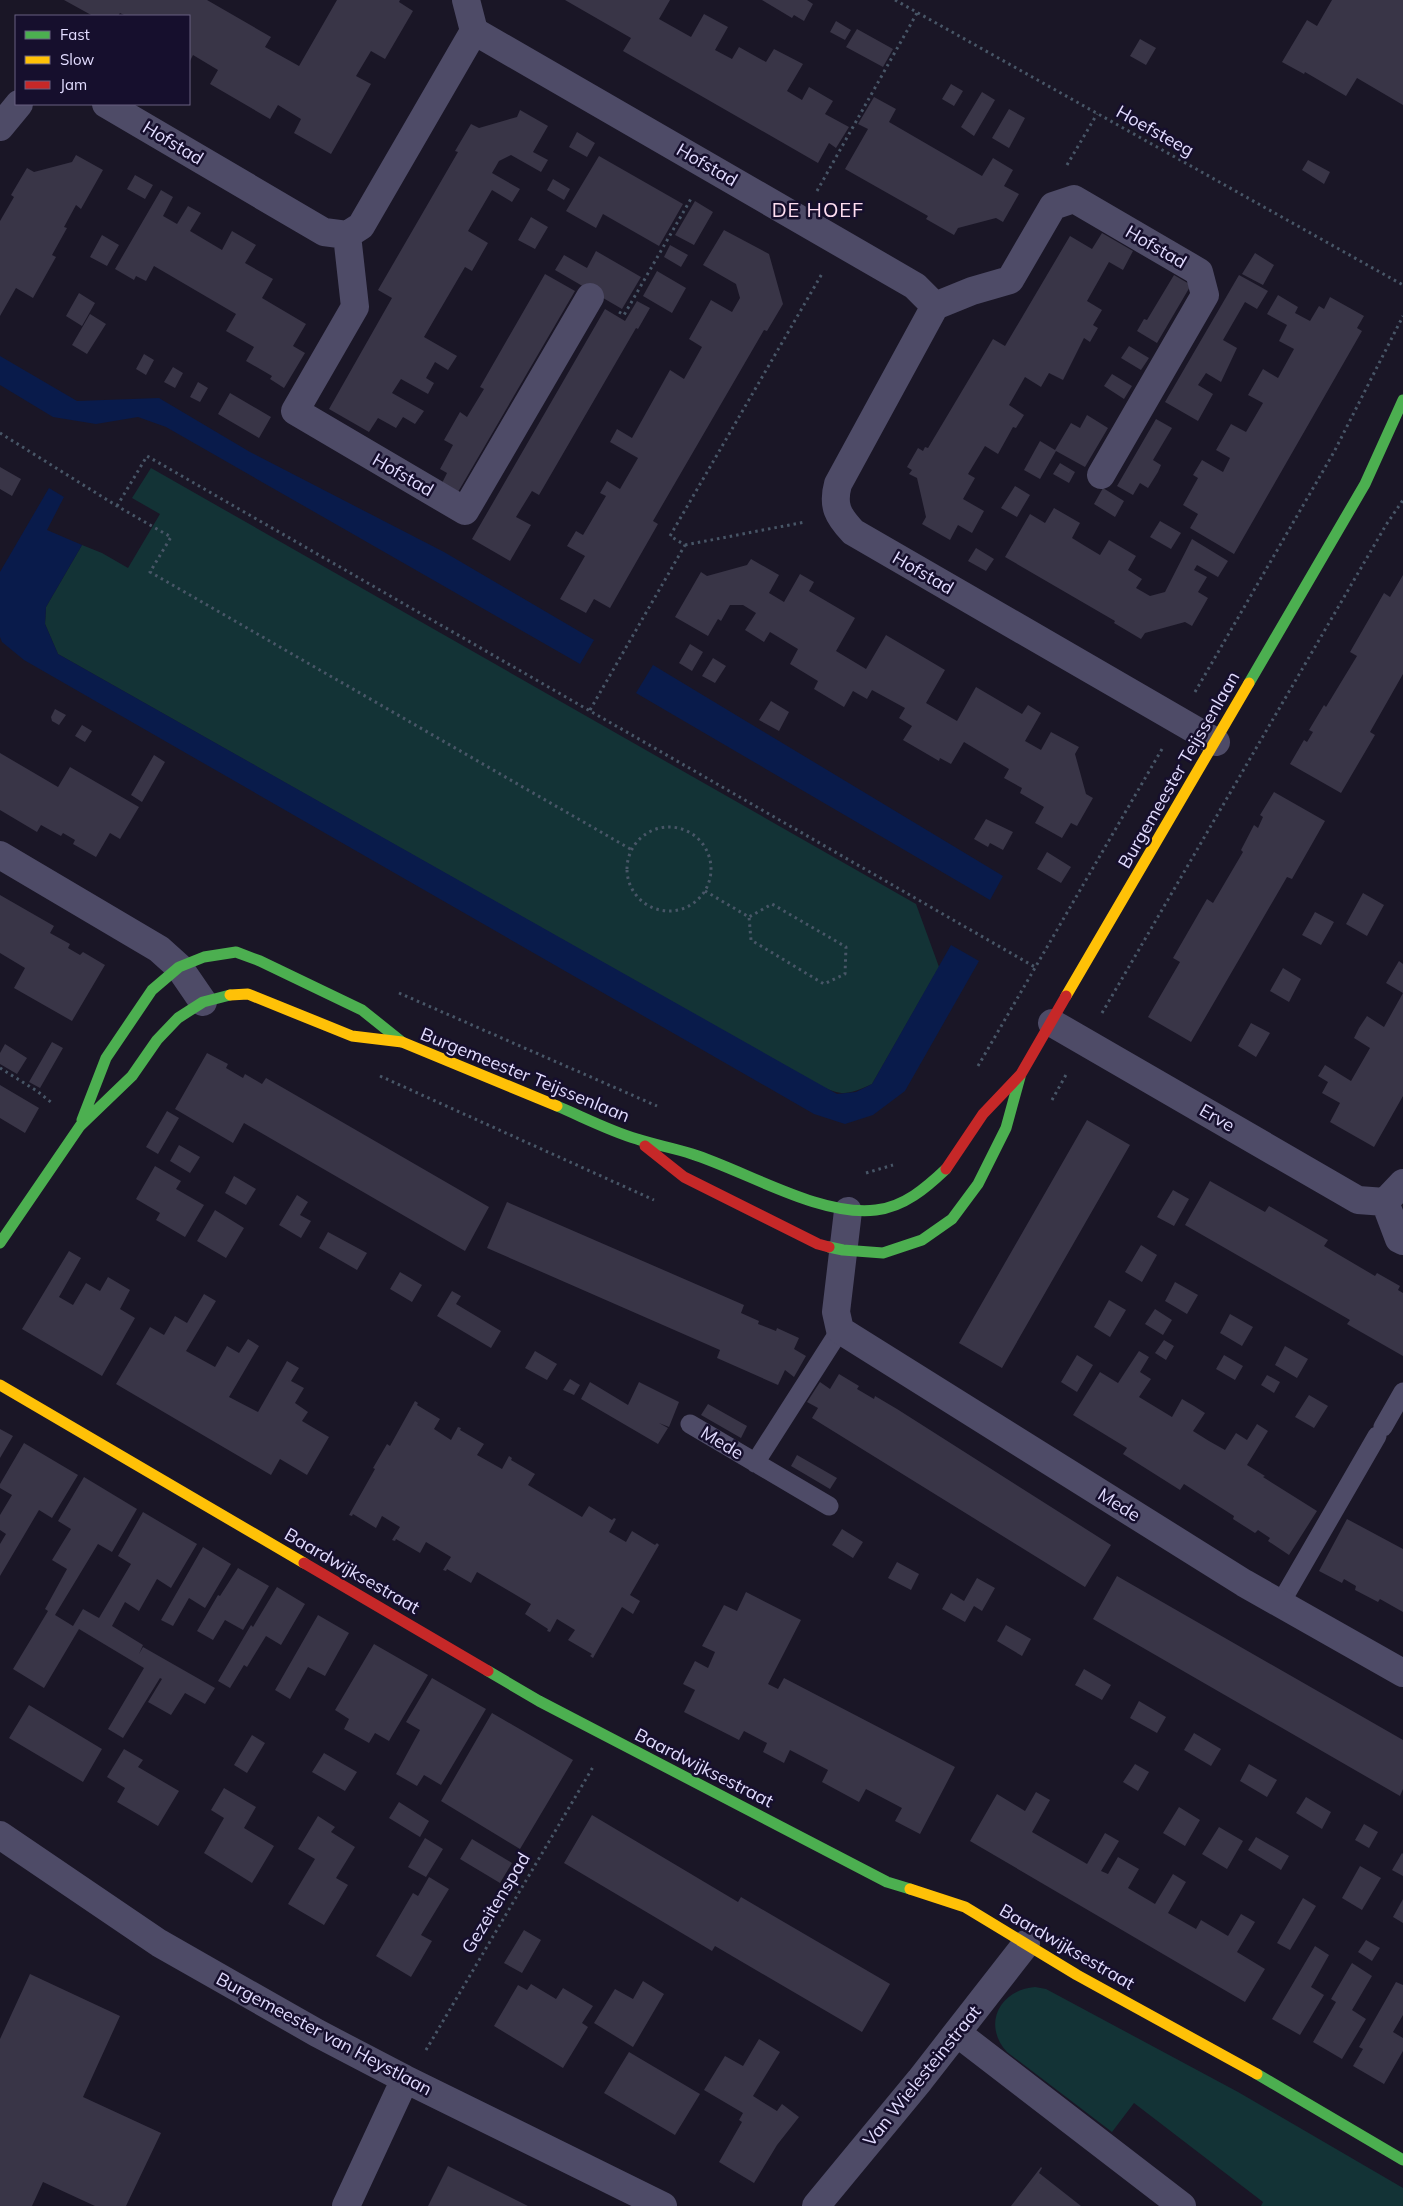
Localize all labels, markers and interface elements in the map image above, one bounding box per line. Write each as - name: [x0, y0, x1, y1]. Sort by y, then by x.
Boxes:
- legend: [15, 15, 190, 105]
- text: Fast: [60, 25, 90, 44]
- text: Slow: [60, 50, 94, 69]
- text: Jam: [60, 75, 87, 94]
- street label: Hoefsteeg: [1112, 100, 1198, 161]
- street label: Hofstad: [139, 116, 208, 170]
- street label: Hofstad: [673, 138, 742, 191]
- district label: DE HOEF: [772, 197, 864, 222]
- street label: Hofstad: [1122, 220, 1191, 273]
- street label: Hofstad: [369, 448, 438, 501]
- street label: Hofstad: [889, 546, 958, 599]
- street label: Burgemeester Teijssenlaan: [1113, 667, 1244, 872]
- street label: Burgemeester Teijssenlaan: [417, 1022, 633, 1127]
- street label: Erve: [1196, 1098, 1239, 1137]
- street label: Mede: [697, 1421, 748, 1464]
- street label: Mede: [1094, 1483, 1145, 1526]
- street label: Baardwijksestraat: [280, 1522, 424, 1619]
- street label: Baardwijksestraat: [631, 1723, 777, 1812]
- street label: Gezeitenspad: [456, 1848, 535, 1958]
- street label: Baardwijksestraat: [995, 1898, 1139, 1995]
- street label: Burgemeester van Heystlaan: [212, 1967, 436, 2100]
- street label: Van Wielesteinstraat: [858, 2000, 986, 2151]

